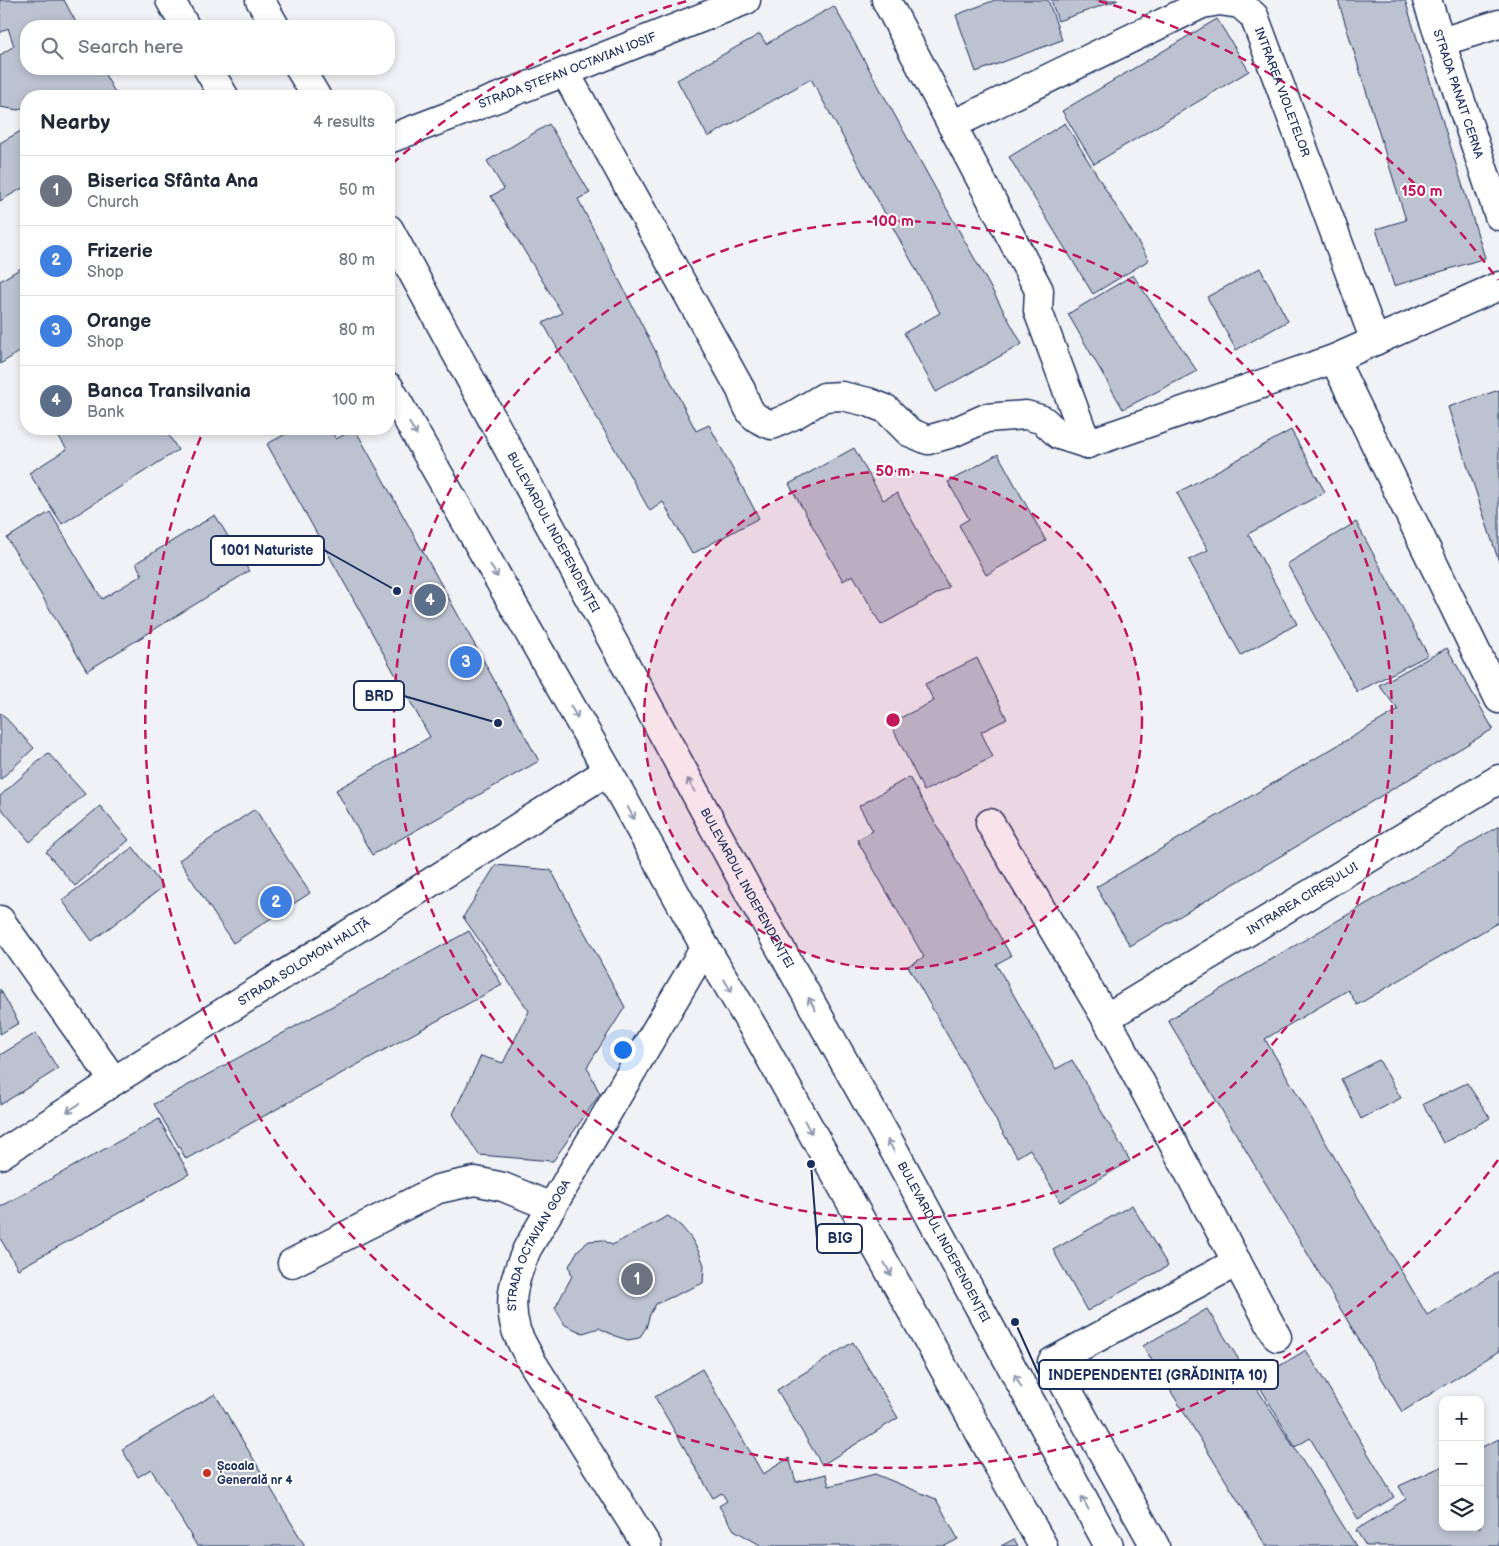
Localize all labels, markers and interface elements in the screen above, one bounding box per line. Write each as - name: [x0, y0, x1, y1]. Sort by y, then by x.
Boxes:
- search box: [20, 20, 395, 75]
- street label: INTRAREA VIOLETELOR: [1251, 25, 1313, 160]
- street label: STRADA PANAIT CERNA: [1430, 27, 1487, 161]
- street label: STRADA ȘTEFAN OCTAVIAN IOSIF: [476, 29, 659, 112]
- icon: search: [38, 34, 66, 62]
- text: Search here: [78, 36, 183, 59]
- text: Nearby: [40, 110, 110, 135]
- text: 4 results: [313, 113, 375, 132]
- text: Biserica Sfânta Ana: [87, 170, 258, 193]
- text: 1: [53, 181, 59, 200]
- text: 50 m: [339, 181, 375, 200]
- text: 150 m: [1401, 182, 1443, 201]
- text: Church: [87, 193, 139, 212]
- text: 100 m: [872, 212, 914, 231]
- text: Frizerie: [87, 240, 153, 263]
- text: 2: [51, 251, 61, 270]
- text: 80 m: [339, 251, 375, 270]
- text: Shop: [87, 263, 124, 282]
- text: Orange: [87, 310, 151, 333]
- text: 3: [51, 321, 61, 340]
- text: 80 m: [339, 321, 375, 340]
- text: Shop: [87, 333, 124, 352]
- text: Banca Transilvania: [87, 380, 251, 403]
- text: 4: [51, 391, 61, 410]
- text: 100 m: [332, 391, 375, 410]
- text: Bank: [87, 403, 124, 422]
- one-way arrow: [408, 422, 418, 437]
- street label: BULEVARDUL INDEPENDENȚEI: [504, 449, 603, 615]
- text: 50 m: [876, 462, 911, 481]
- callout: 1001 Naturiste: [211, 536, 324, 565]
- text: 1001 Naturiste: [221, 542, 313, 559]
- one-way arrow: [489, 563, 499, 577]
- pin: 4: [414, 581, 446, 619]
- pin: 3: [450, 643, 482, 681]
- callout: BRD: [354, 681, 404, 710]
- text: BRD: [364, 688, 394, 705]
- one-way arrow: [570, 704, 580, 718]
- centre of rings: [884, 711, 902, 729]
- one-way arrow: [686, 778, 695, 793]
- street label: BULEVARDUL INDEPENDENȚEI: [697, 805, 797, 971]
- one-way arrow: [627, 806, 637, 820]
- street label: INTRAREA CIREȘULUI: [1244, 859, 1361, 938]
- pin: 2: [260, 883, 292, 921]
- street label: STRADA SOLOMON HALIȚĂ: [235, 913, 373, 1009]
- one-way arrow: [723, 978, 733, 992]
- one-way arrow: [806, 998, 816, 1012]
- your location: [610, 1037, 636, 1063]
- one-way arrow: [66, 1102, 80, 1113]
- one-way arrow: [804, 1119, 814, 1133]
- one-way arrow: [886, 1138, 896, 1153]
- street label: BULEVARDUL INDEPENDENȚEI: [894, 1159, 994, 1325]
- street label: STRADA OCTAVIAN GOGA: [505, 1176, 574, 1311]
- callout: BIG: [817, 1224, 862, 1253]
- text: BIG: [828, 1230, 852, 1247]
- pin: 1: [621, 1260, 653, 1298]
- one-way arrow: [883, 1261, 893, 1276]
- callout: INDEPENDENTEI (GRĂDINIȚA 10): [1039, 1360, 1278, 1389]
- text: INDEPENDENTEI (GRĂDINIȚA 10): [1048, 1365, 1268, 1385]
- one-way arrow: [1013, 1374, 1023, 1389]
- map controls: [1439, 1396, 1484, 1531]
- button: +: [1439, 1396, 1484, 1441]
- button: −: [1439, 1441, 1484, 1486]
- place label: Școala Generală nr 4: [217, 1459, 293, 1488]
- marker: Școala Generală nr 4: [201, 1467, 213, 1479]
- button: layers: [1439, 1486, 1484, 1531]
- one-way arrow: [1080, 1496, 1090, 1511]

